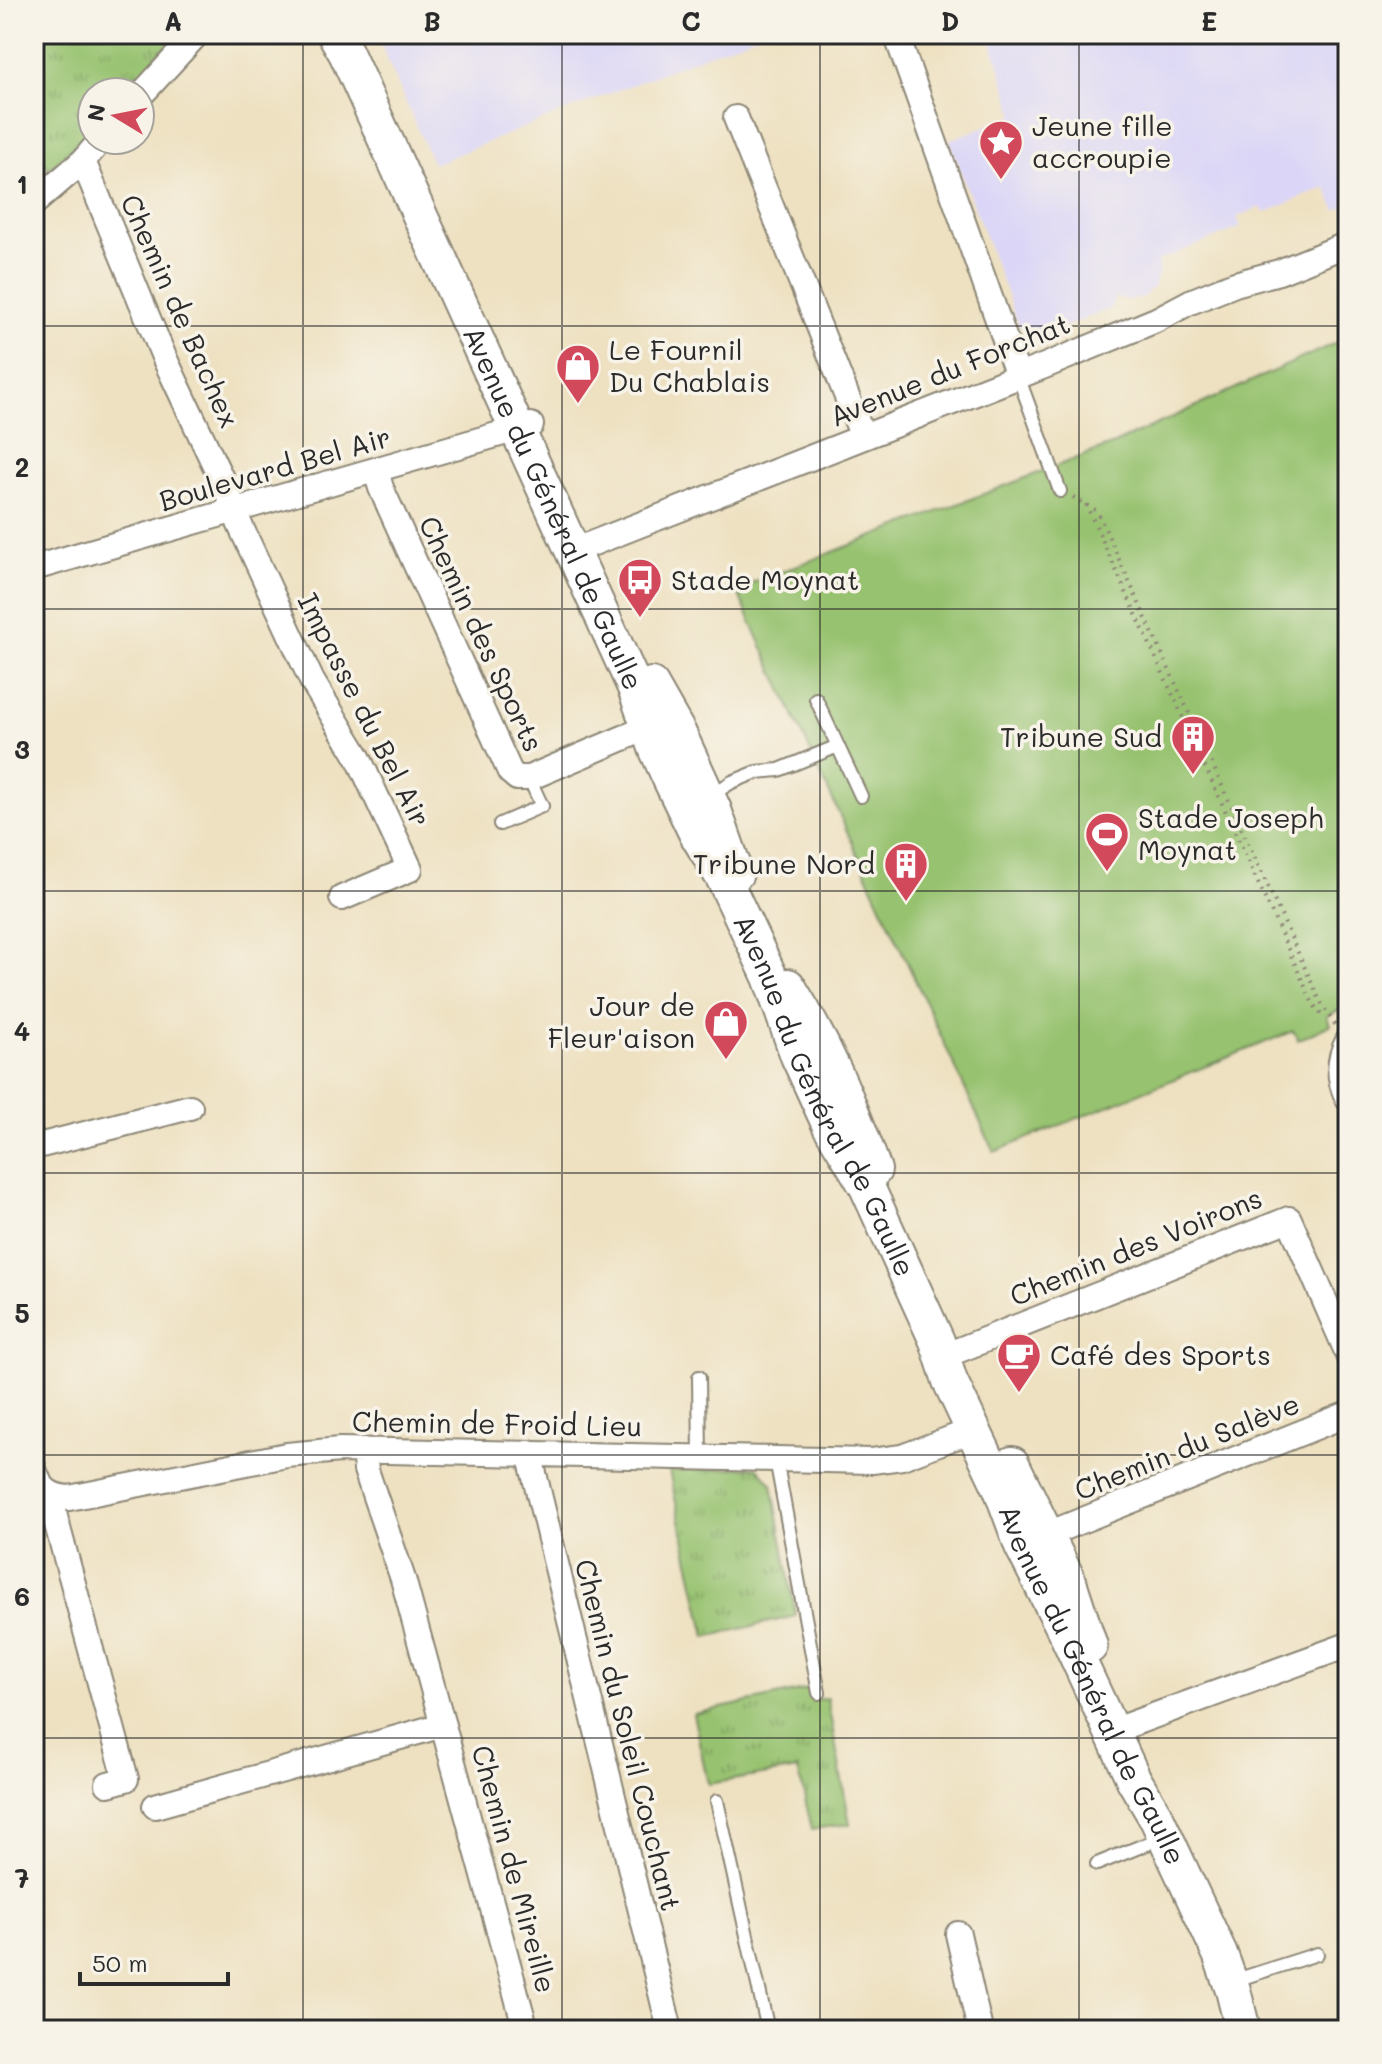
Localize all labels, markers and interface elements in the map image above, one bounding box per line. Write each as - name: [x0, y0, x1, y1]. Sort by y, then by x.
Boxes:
- text: A: [164, 4, 182, 38]
- text: B: [423, 4, 441, 38]
- text: C: [681, 4, 701, 38]
- text: D: [941, 4, 959, 38]
- text: E: [1201, 4, 1217, 38]
- north arrow: [76, 76, 156, 156]
- text: N: [80, 102, 112, 123]
- place label: Jeune fille accroupie: [1032, 107, 1173, 175]
- place icon: Jeune fille accroupie: [977, 118, 1025, 181]
- text: 1: [16, 167, 28, 201]
- street label: Chemin de Bachex: [113, 189, 248, 433]
- street label: Avenue du Forchat: [824, 304, 1075, 434]
- street label: Avenue du Général de Gaulle: [456, 320, 652, 695]
- place label: Le Fournil Du Chablais: [609, 331, 770, 399]
- shop icon: Le Fournil Du Chablais: [554, 342, 602, 405]
- street label: Boulevard Bel Air: [155, 418, 395, 518]
- text: 2: [15, 450, 29, 484]
- street label: Chemin des Sports: [412, 510, 552, 757]
- bus stop icon: Stade Moynat: [616, 556, 664, 619]
- place label: Stade Moynat: [671, 561, 859, 597]
- street label: Impasse du Bel Air: [290, 587, 439, 832]
- building icon: Tribune Sud: [1169, 713, 1217, 776]
- place label: Tribune Sud: [1000, 718, 1162, 754]
- text: 3: [14, 732, 30, 766]
- place label: Stade Joseph Moynat: [1138, 799, 1324, 867]
- sports icon: Stade Joseph Moynat: [1083, 810, 1131, 873]
- building icon: Tribune Nord: [882, 840, 930, 903]
- place label: Tribune Nord: [693, 845, 875, 881]
- street label: Avenue du Général de Gaulle: [726, 908, 924, 1282]
- place label: Jour de Fleur'aison: [548, 987, 695, 1055]
- shop icon: Jour de Fleur'aison: [702, 998, 750, 1061]
- text: 4: [14, 1014, 30, 1048]
- street label: Chemin des Voirons: [1004, 1179, 1267, 1313]
- text: 5: [14, 1296, 30, 1330]
- cafe icon: Café des Sports: [995, 1331, 1043, 1394]
- place label: Café des Sports: [1050, 1336, 1271, 1372]
- street label: Chemin du Salève: [1069, 1385, 1304, 1508]
- street label: Chemin de Froid Lieu: [352, 1402, 642, 1444]
- street label: Avenue du Général de Gaulle: [991, 1500, 1195, 1870]
- street label: Chemin du Soleil Couchant: [568, 1555, 690, 1914]
- text: 6: [14, 1579, 30, 1613]
- street label: Chemin de Mireille: [465, 1741, 565, 1996]
- text: 7: [15, 1861, 29, 1895]
- scale bar: [80, 1936, 228, 1986]
- text: 50 m: [92, 1947, 148, 1978]

